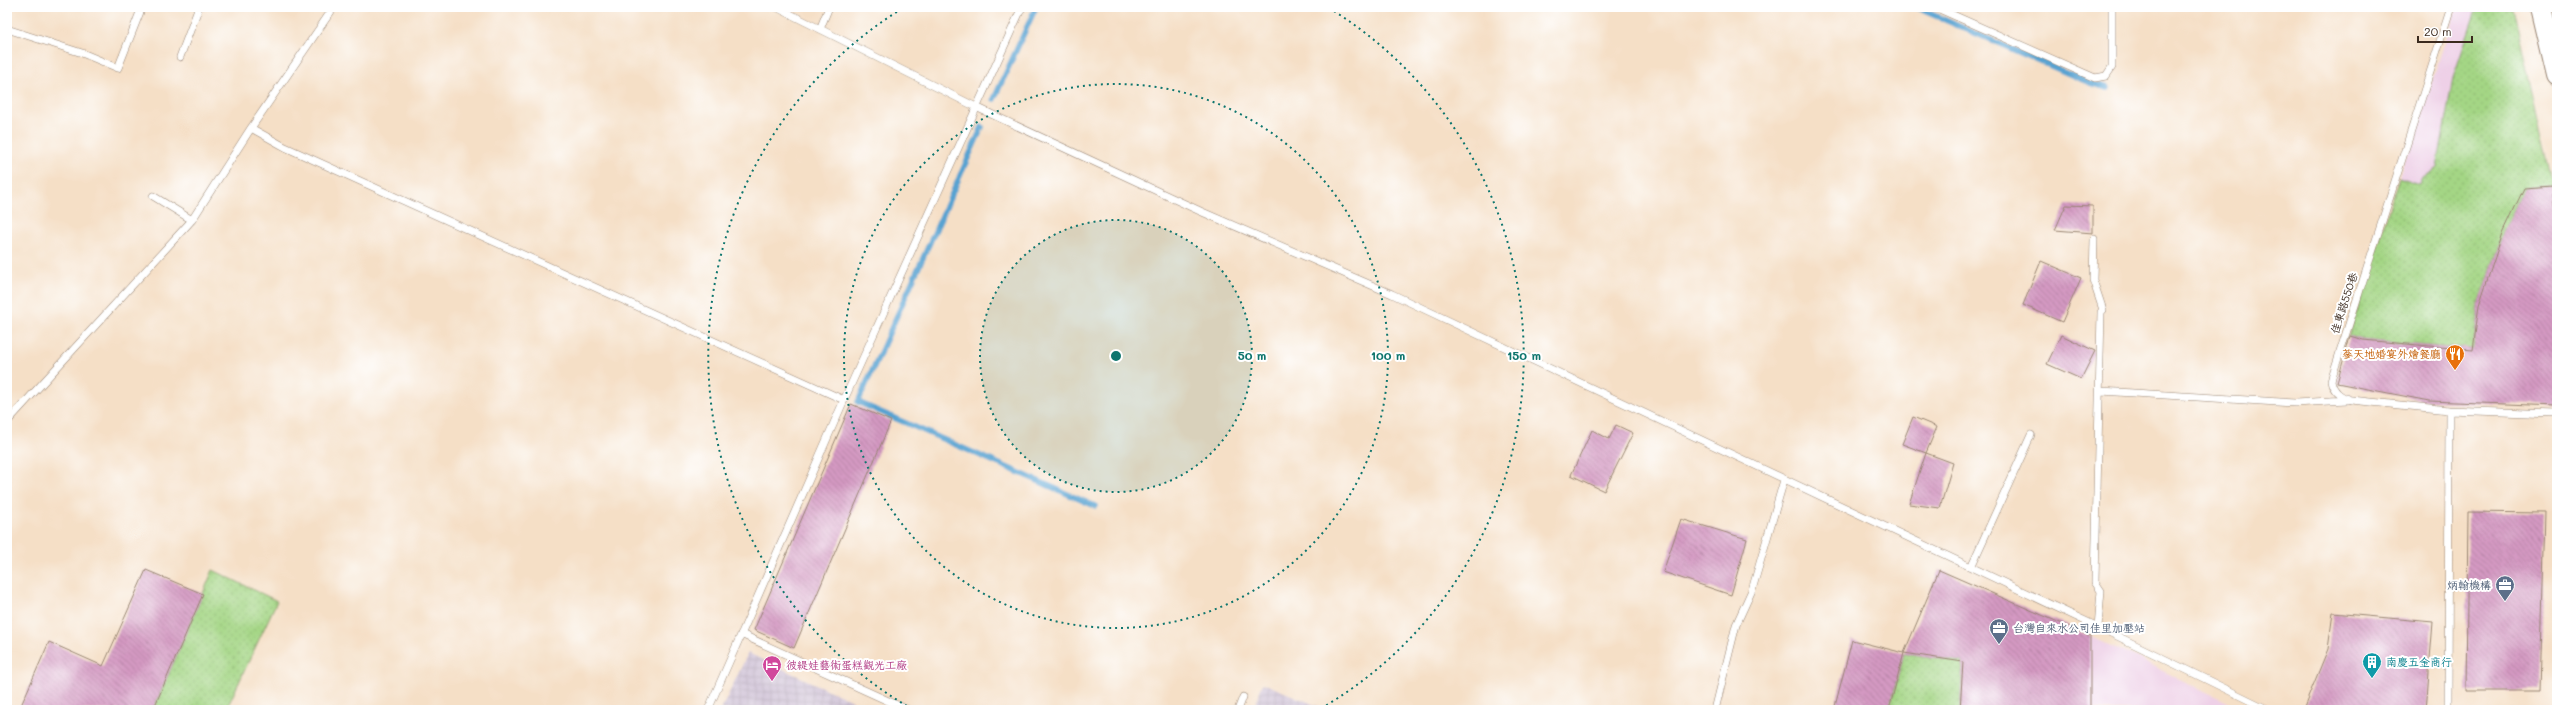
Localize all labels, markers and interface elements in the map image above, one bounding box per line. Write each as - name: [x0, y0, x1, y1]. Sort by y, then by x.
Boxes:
- scale bar: [2418, 18, 2472, 44]
- text: 20 m: [2424, 23, 2452, 39]
- street label: 佳東路550巷: [2327, 270, 2360, 335]
- restaurant icon: 蔘天地婚宴外燴餐廳: [2444, 343, 2466, 371]
- place label: 蔘天地婚宴外燴餐廳: [2342, 346, 2441, 361]
- text: 50 m: [1238, 347, 1266, 363]
- text: 100 m: [1371, 347, 1405, 363]
- text: 150 m: [1507, 347, 1541, 363]
- centre of rings: [1109, 349, 1123, 363]
- office icon: 炳翰機構: [2494, 574, 2516, 602]
- place label: 炳翰機構: [2447, 577, 2491, 592]
- office icon: 台灣自來水公司佳里加壓站: [1988, 617, 2010, 645]
- place label: 台灣自來水公司佳里加壓站: [2013, 620, 2145, 635]
- building icon: 南慶五金商行: [2361, 651, 2383, 679]
- hotel icon: 彼緹娃藝術蛋糕觀光工廠: [761, 654, 783, 682]
- place label: 南慶五金商行: [2386, 654, 2452, 669]
- place label: 彼緹娃藝術蛋糕觀光工廠: [786, 657, 907, 672]

